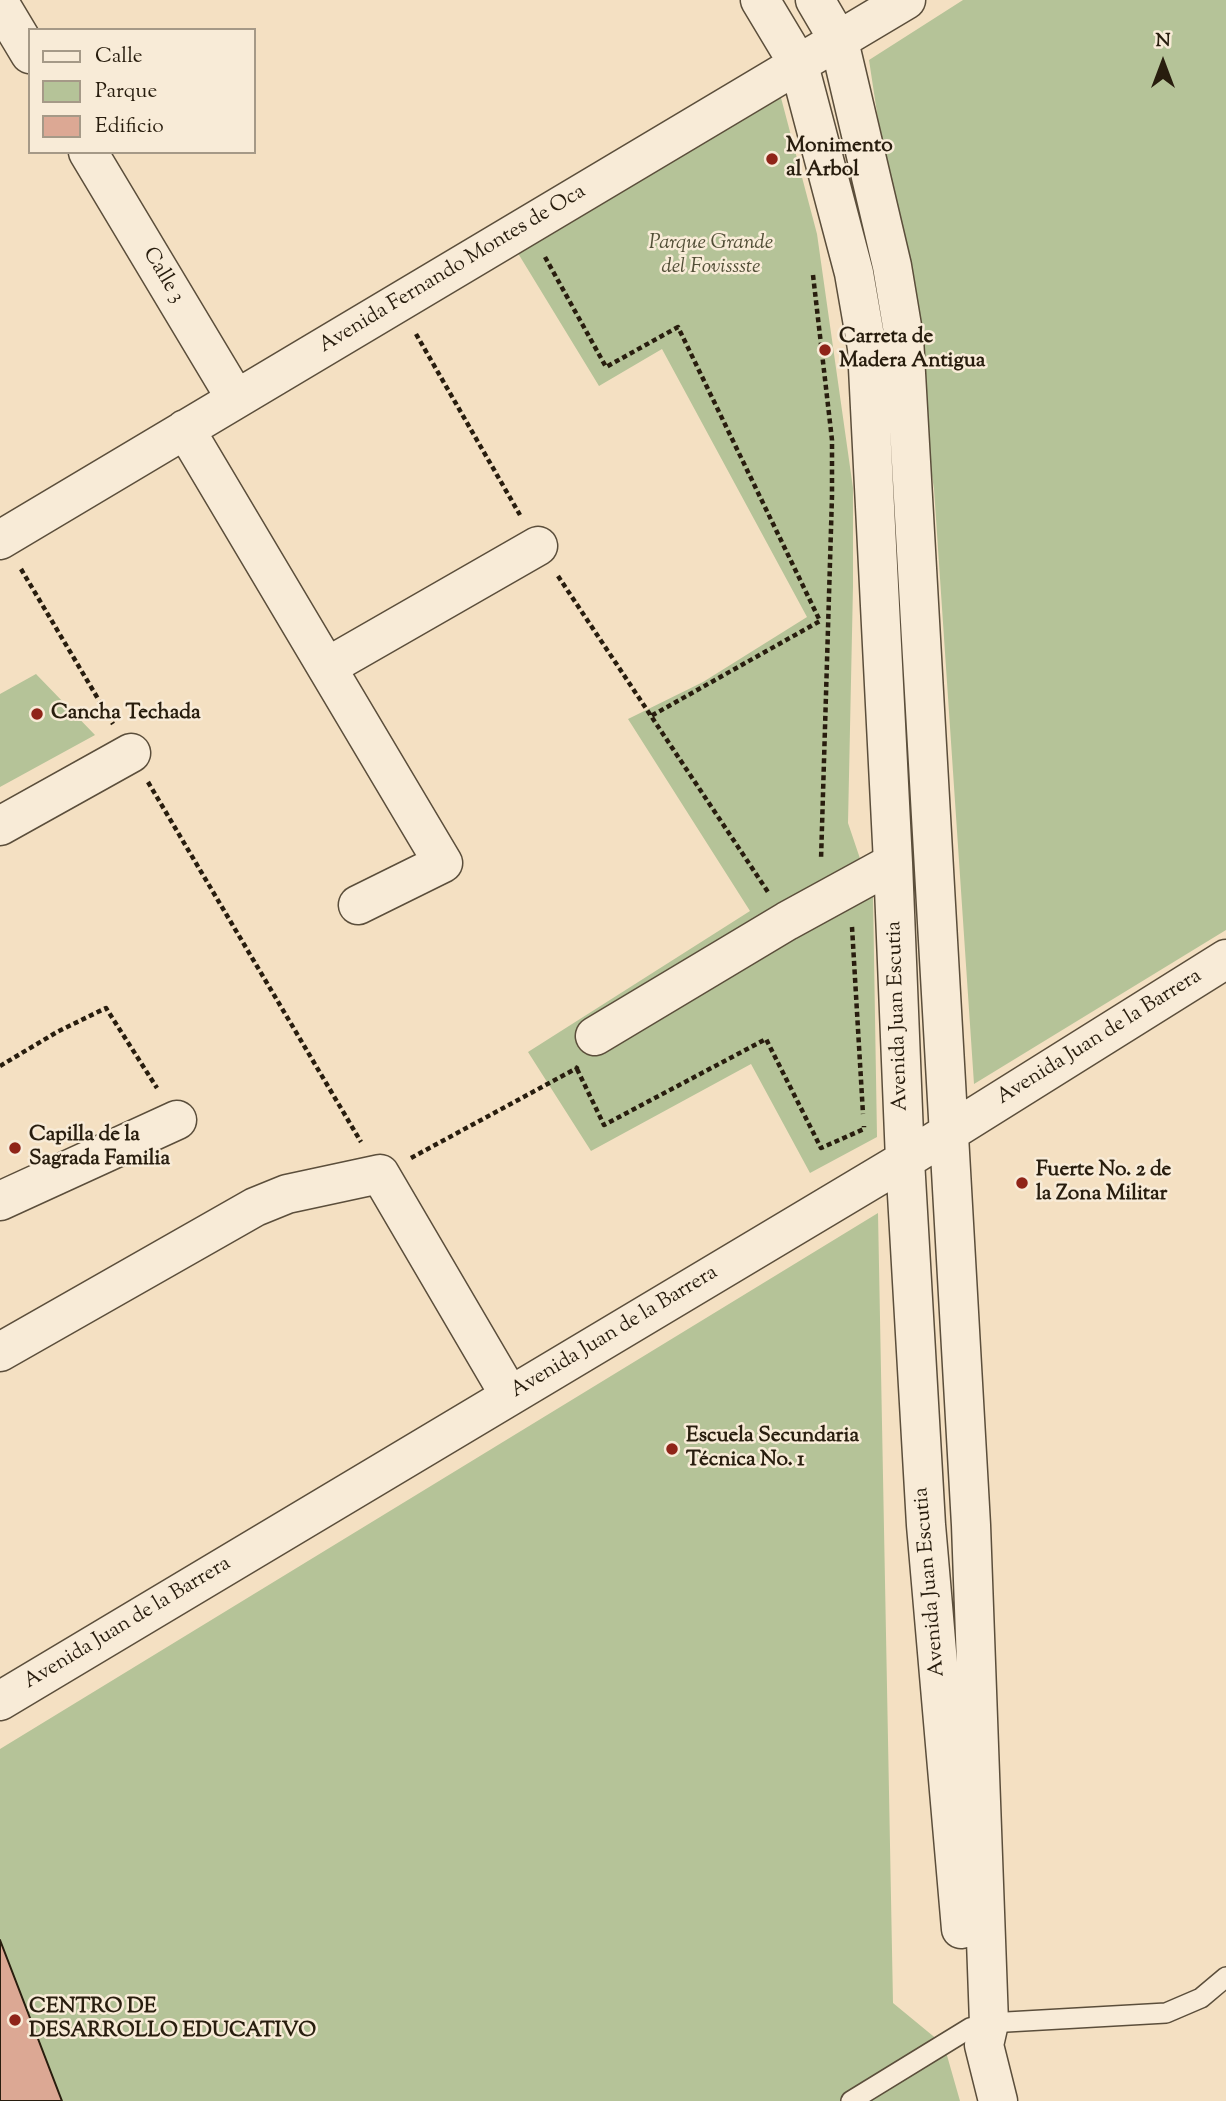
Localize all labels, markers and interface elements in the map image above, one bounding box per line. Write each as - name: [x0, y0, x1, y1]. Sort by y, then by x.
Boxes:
- legend: [28, 28, 256, 154]
- north arrow: [1128, 28, 1198, 98]
- text: N: [1155, 28, 1171, 55]
- text: Calle: [95, 42, 143, 72]
- text: Parque: [95, 77, 157, 107]
- text: Edificio: [95, 112, 164, 142]
- place label: Monimento al Arbol: [786, 134, 893, 184]
- marker: Monimento al Arbol: [764, 151, 780, 167]
- street label: Avenida Fernando Montes de Oca: [315, 180, 591, 360]
- park label: Parque Grande del Fovissste: [649, 231, 773, 281]
- street label: Calle 3: [136, 244, 188, 308]
- place label: Carreta de Madera Antigua: [839, 325, 985, 375]
- marker: Carreta de Madera Antigua: [817, 342, 833, 358]
- place label: Cancha Techada: [51, 701, 201, 727]
- marker: Cancha Techada: [29, 706, 45, 722]
- street label: Avenida Juan Escutia: [883, 920, 915, 1112]
- street label: Avenida Juan de la Barrera: [993, 965, 1207, 1111]
- place label: Capilla de la Sagrada Familia: [29, 1123, 170, 1173]
- marker: Capilla de la Sagrada Familia: [7, 1140, 23, 1156]
- place label: Fuerte No. 2 de la Zona Militar: [1036, 1158, 1171, 1208]
- marker: Fuerte No. 2 de la Zona Militar: [1014, 1175, 1030, 1191]
- street label: Avenida Juan de la Barrera: [507, 1261, 723, 1405]
- place label: Escuela Secundaria Técnica No. 1: [686, 1424, 859, 1474]
- marker: Escuela Secundaria Técnica No. 1: [664, 1441, 680, 1457]
- street label: Avenida Juan Escutia: [910, 1486, 952, 1678]
- street label: Avenida Juan de la Barrera: [20, 1552, 236, 1696]
- place label: CENTRO DE DESARROLLO EDUCATIVO: [29, 1995, 316, 2045]
- marker: CENTRO DE DESARROLLO EDUCATIVO: [7, 2012, 23, 2028]

